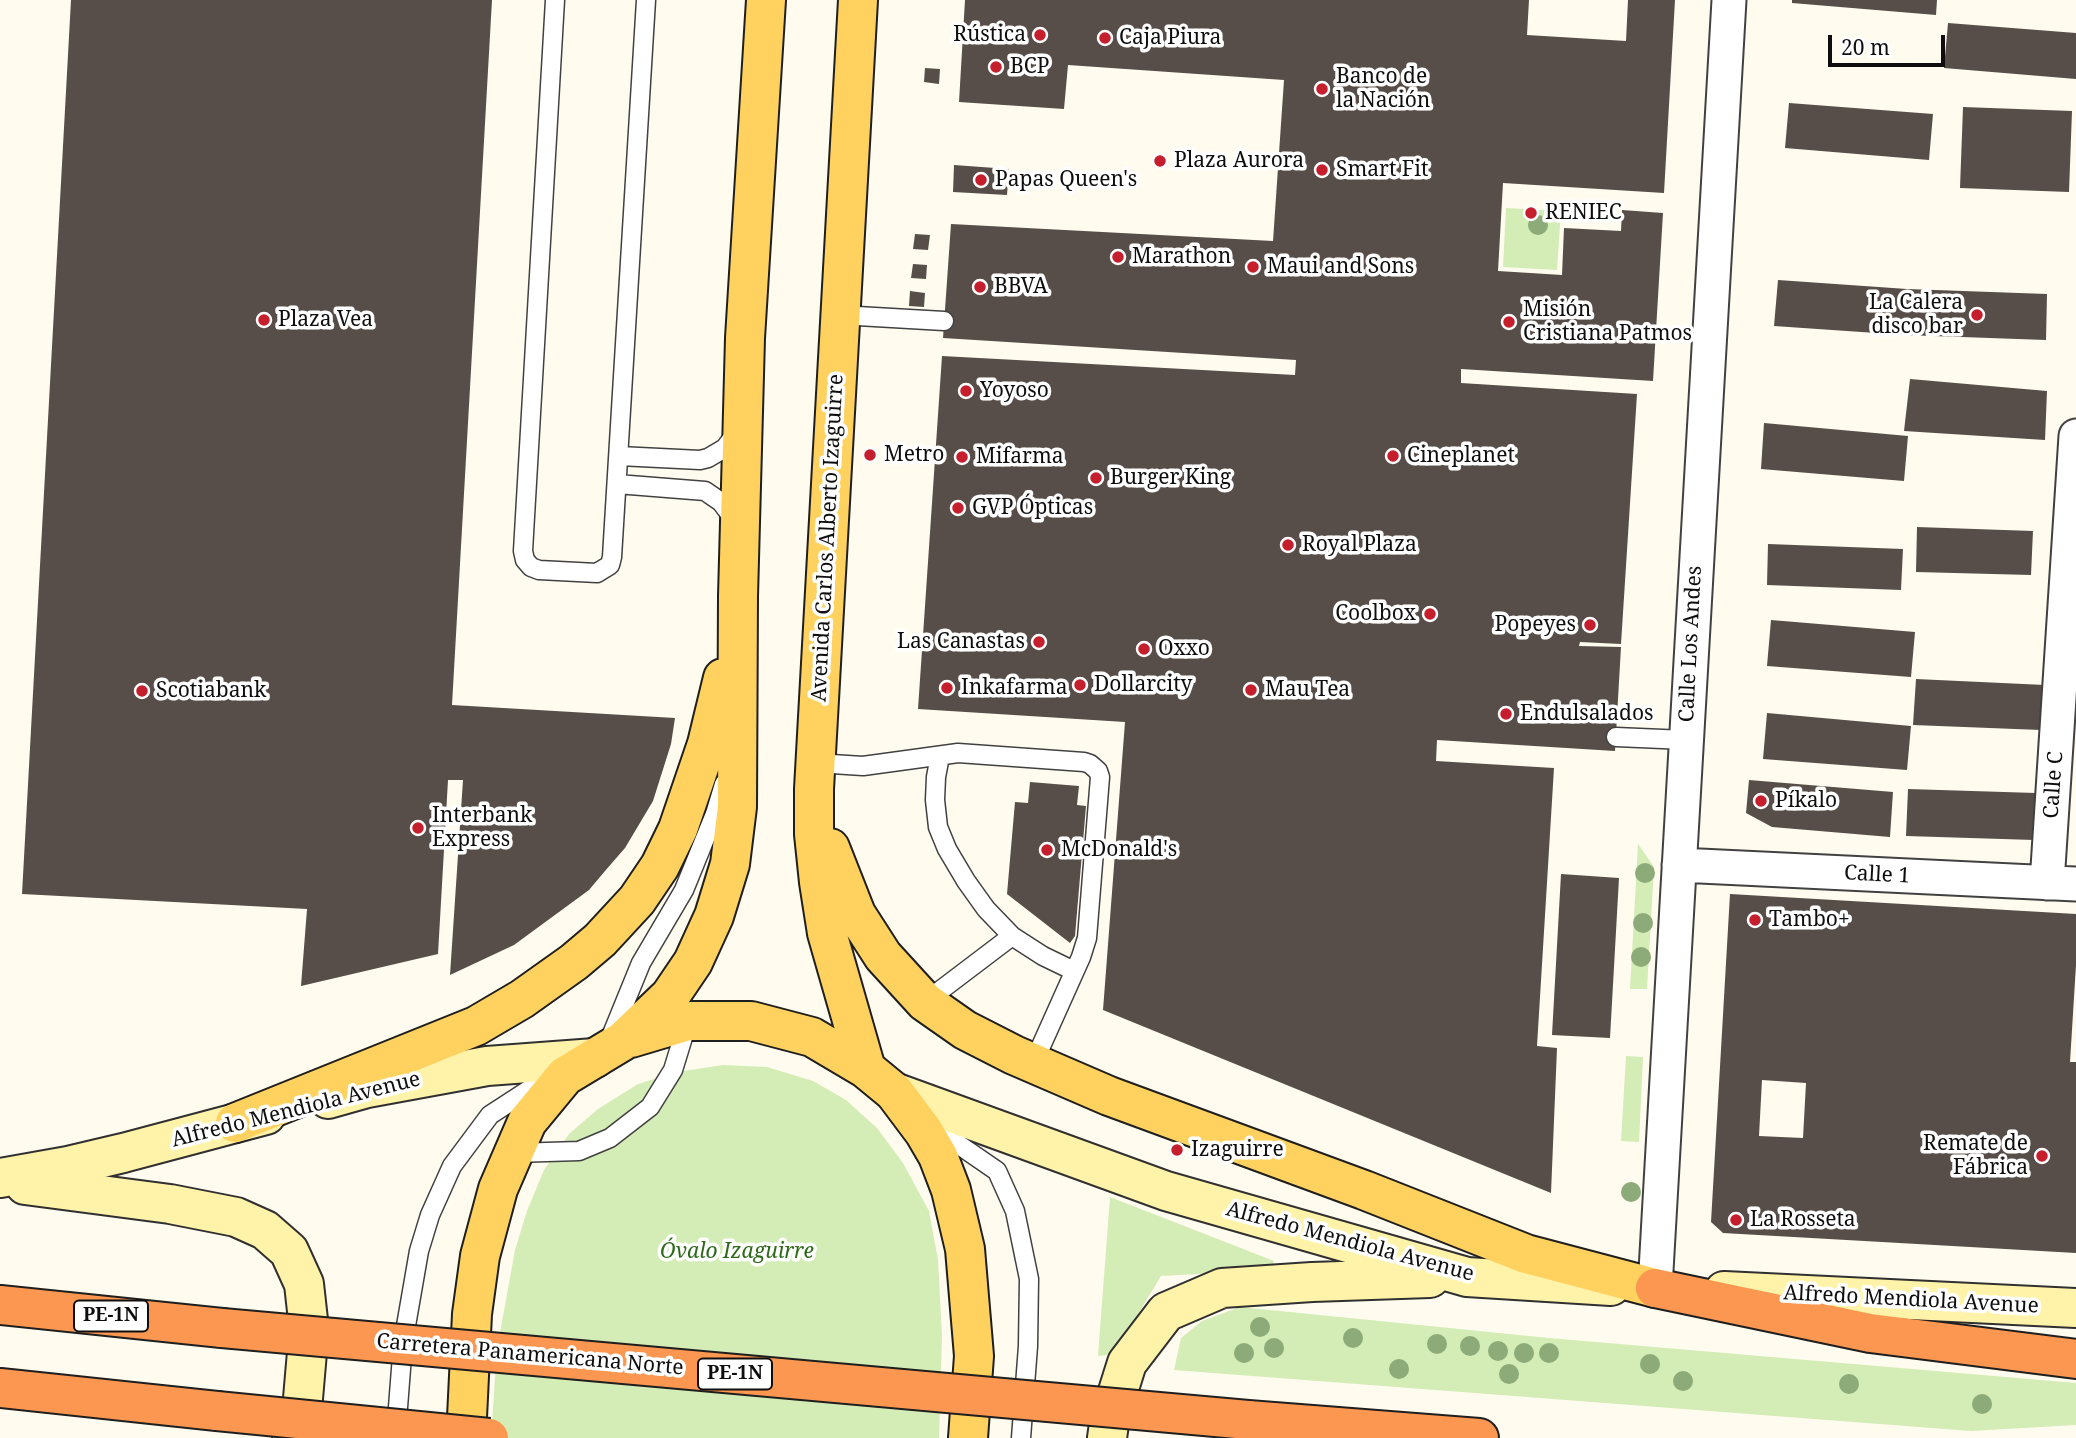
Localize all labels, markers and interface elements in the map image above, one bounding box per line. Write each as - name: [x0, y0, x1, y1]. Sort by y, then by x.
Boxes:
- scale bar: [1831, 21, 1948, 65]
- place label: Rústica: [953, 22, 1026, 48]
- place label: Caja Piura: [1119, 25, 1221, 51]
- marker: Rústica: [1032, 27, 1048, 43]
- marker: Caja Piura: [1097, 30, 1113, 46]
- text: 20 m: [1841, 33, 1890, 61]
- place label: BCP: [1010, 54, 1049, 80]
- marker: BCP: [988, 59, 1004, 75]
- place label: Banco de la Nación: [1336, 64, 1430, 114]
- marker: Banco de la Nación: [1314, 81, 1330, 97]
- place label: Plaza Aurora: [1174, 148, 1304, 174]
- marker: Plaza Aurora: [1152, 153, 1168, 169]
- place label: Smart Fit: [1336, 157, 1428, 183]
- marker: Smart Fit: [1314, 162, 1330, 178]
- place label: Papas Queen's: [995, 167, 1137, 193]
- marker: Papas Queen's: [973, 172, 989, 188]
- place label: RENIEC: [1545, 200, 1622, 226]
- marker: RENIEC: [1523, 205, 1539, 221]
- place label: Marathon: [1132, 244, 1231, 270]
- marker: Marathon: [1110, 249, 1126, 265]
- place label: Maui and Sons: [1267, 254, 1414, 280]
- marker: Maui and Sons: [1245, 259, 1261, 275]
- place label: BBVA: [994, 274, 1048, 300]
- marker: BBVA: [972, 279, 988, 295]
- place label: La Calera disco bar: [1869, 290, 1963, 340]
- place label: Misión Cristiana Patmos: [1523, 297, 1692, 347]
- place label: Plaza Vea: [278, 307, 373, 333]
- marker: La Calera disco bar: [1969, 307, 1985, 323]
- marker: Plaza Vea: [256, 312, 272, 328]
- marker: Misión Cristiana Patmos: [1501, 314, 1517, 330]
- street label: Avenida Carlos Alberto Izaguirre: [807, 373, 849, 703]
- place label: Yoyoso: [980, 378, 1049, 404]
- marker: Yoyoso: [958, 383, 974, 399]
- place label: Metro: [884, 442, 944, 468]
- place label: Cineplanet: [1407, 443, 1515, 469]
- place label: Mifarma: [976, 444, 1064, 470]
- marker: Metro: [862, 447, 878, 463]
- marker: Cineplanet: [1385, 448, 1401, 464]
- marker: Mifarma: [954, 449, 970, 465]
- place label: Burger King: [1110, 465, 1231, 491]
- marker: Burger King: [1088, 470, 1104, 486]
- place label: GVP Ópticas: [972, 495, 1093, 521]
- marker: GVP Ópticas: [950, 500, 966, 516]
- place label: Royal Plaza: [1302, 532, 1417, 558]
- marker: Royal Plaza: [1280, 537, 1296, 553]
- street label: Calle Los Andes: [1674, 565, 1708, 723]
- place label: Coolbox: [1335, 601, 1416, 627]
- marker: Coolbox: [1422, 606, 1438, 622]
- place label: Popeyes: [1494, 612, 1576, 638]
- marker: Popeyes: [1582, 617, 1598, 633]
- place label: Las Canastas: [897, 629, 1025, 655]
- marker: Las Canastas: [1031, 634, 1047, 650]
- place label: Oxxo: [1158, 636, 1210, 662]
- marker: Oxxo: [1136, 641, 1152, 657]
- place label: Dollarcity: [1094, 672, 1192, 698]
- place label: Inkafarma: [961, 675, 1067, 701]
- marker: Dollarcity: [1072, 677, 1088, 693]
- place label: Mau Tea: [1265, 677, 1350, 703]
- place label: Scotiabank: [156, 678, 266, 704]
- marker: Inkafarma: [939, 680, 955, 696]
- marker: Mau Tea: [1243, 682, 1259, 698]
- marker: Scotiabank: [134, 683, 150, 699]
- place label: Endulsalados: [1520, 701, 1653, 727]
- marker: Endulsalados: [1498, 706, 1514, 722]
- street label: Calle C: [2039, 751, 2069, 819]
- place label: Píkalo: [1775, 788, 1837, 814]
- marker: Píkalo: [1753, 793, 1769, 809]
- place label: Interbank Express: [432, 803, 532, 853]
- marker: Interbank Express: [410, 820, 426, 836]
- place label: McDonald's: [1061, 837, 1177, 863]
- marker: McDonald's: [1039, 842, 1055, 858]
- street label: Calle 1: [1843, 861, 1911, 889]
- place label: Tambo+: [1769, 907, 1850, 933]
- marker: Tambo+: [1747, 912, 1763, 928]
- street label: Alfredo Mendiola Avenue: [169, 1067, 423, 1153]
- place label: Remate de Fábrica: [1923, 1131, 2028, 1181]
- place label: Izaguirre: [1191, 1137, 1284, 1163]
- marker: Izaguirre: [1169, 1142, 1185, 1158]
- marker: Remate de Fábrica: [2034, 1148, 2050, 1164]
- street label: Alfredo Mendiola Avenue: [1223, 1197, 1477, 1287]
- place label: La Rosseta: [1750, 1207, 1856, 1233]
- marker: La Rosseta: [1728, 1212, 1744, 1228]
- park label: Óvalo Izaguirre: [660, 1239, 814, 1265]
- street label: Alfredo Mendiola Avenue: [1783, 1281, 2039, 1319]
- road number: PE-1N: [74, 1300, 148, 1332]
- street label: Carretera Panamericana Norte: [375, 1329, 685, 1381]
- road number: PE-1N: [698, 1358, 772, 1390]

